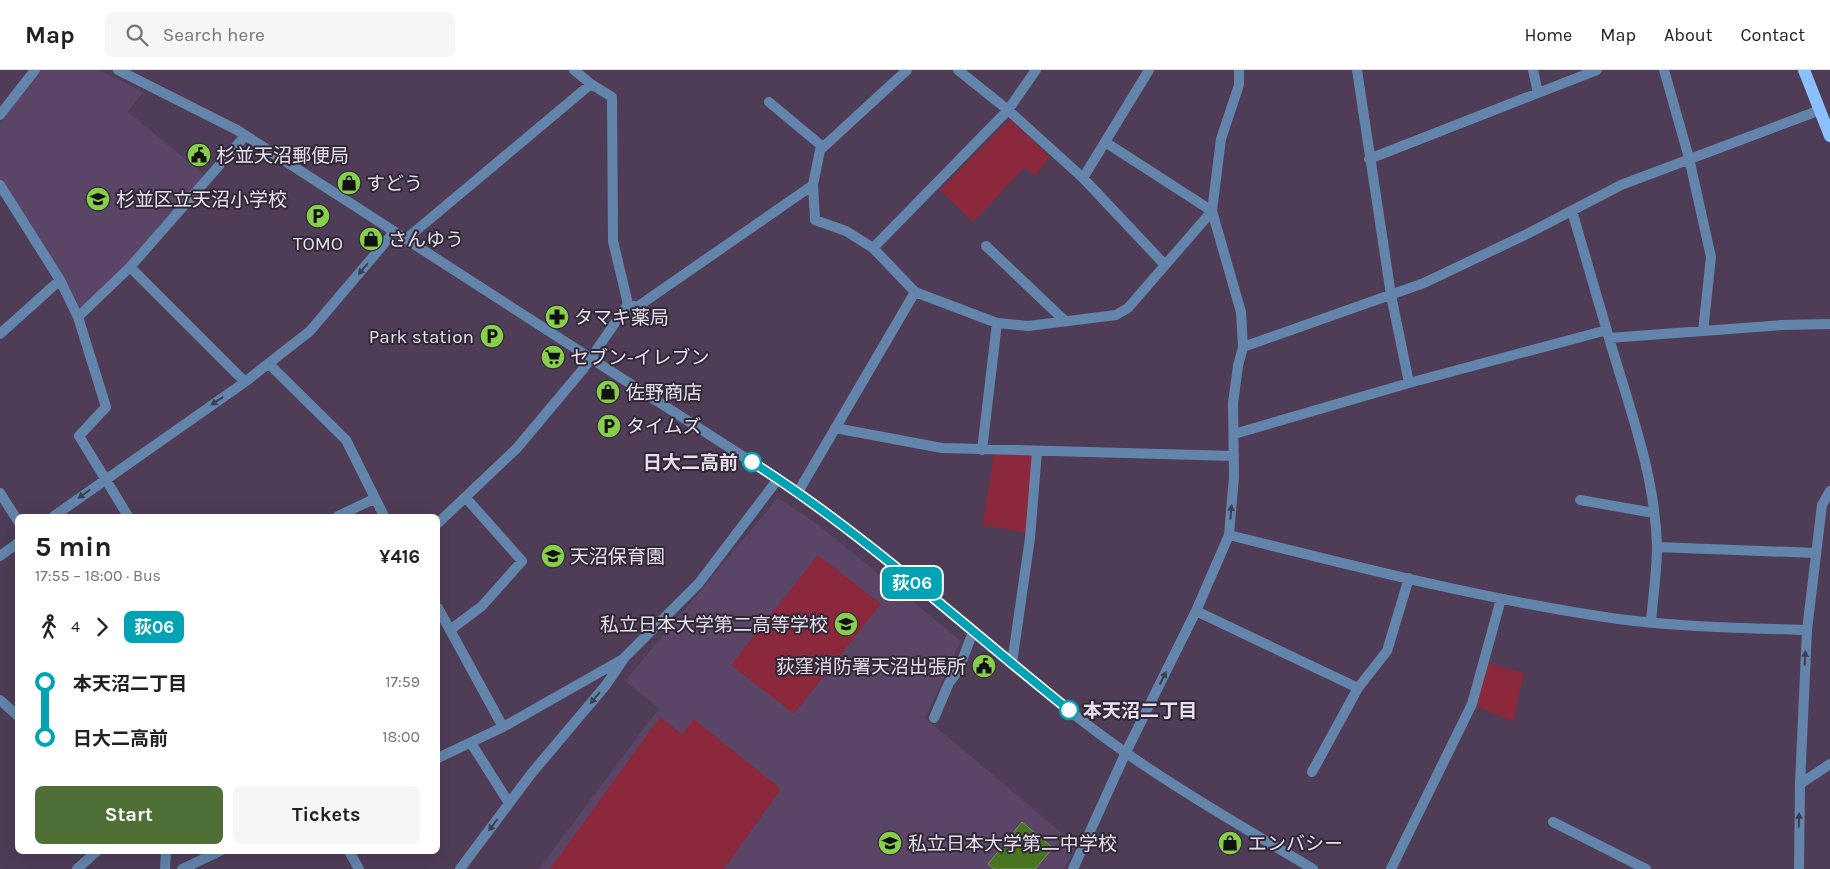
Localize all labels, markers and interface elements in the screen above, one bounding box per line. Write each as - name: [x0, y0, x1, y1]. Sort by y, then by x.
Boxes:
- search box: [105, 12, 455, 57]
- text: Map: [25, 21, 75, 49]
- icon: search: [123, 21, 151, 49]
- text: Search here: [163, 24, 265, 46]
- text: Home: [1524, 24, 1572, 46]
- text: Map: [1600, 24, 1636, 46]
- text: About: [1664, 24, 1713, 46]
- text: Contact: [1741, 24, 1805, 46]
- public building icon: 杉並天沼郵便局: [186, 142, 212, 168]
- place label: 杉並天沼郵便局: [216, 145, 349, 167]
- shop icon: すどう: [336, 170, 362, 196]
- place label: すどう: [366, 173, 423, 195]
- school or university icon: 杉並区立天沼小学校: [85, 186, 111, 212]
- place label: 杉並区立天沼小学校: [116, 189, 287, 211]
- parking icon: TOMO: [305, 203, 331, 229]
- shop icon: さんゆう: [358, 226, 384, 252]
- place label: さんゆう: [388, 229, 464, 251]
- place label: TOMO: [293, 233, 343, 255]
- one-way arrow: [357, 263, 368, 276]
- pharmacy icon: タマキ薬局: [544, 304, 570, 330]
- place label: タマキ薬局: [574, 307, 669, 329]
- parking icon: Park station: [479, 323, 505, 349]
- place label: Park station: [369, 326, 474, 348]
- supermarket icon: セブン-イレブン: [540, 344, 566, 370]
- place label: セブン-イレブン: [570, 347, 710, 369]
- shop icon: 佐野商店: [595, 379, 621, 405]
- place label: 佐野商店: [626, 382, 702, 404]
- one-way arrow: [211, 396, 224, 406]
- parking icon: タイムズ: [596, 413, 622, 439]
- place label: タイムズ: [626, 416, 702, 438]
- place label: 日大二高前: [643, 452, 738, 474]
- marker: 日大二高前: [742, 452, 762, 472]
- one-way arrow: [77, 489, 91, 499]
- one-way arrow: [1227, 504, 1235, 520]
- text: 5 min: [35, 530, 112, 563]
- school or university icon: 天沼保育園: [540, 543, 566, 569]
- text: ¥416: [379, 546, 420, 568]
- place label: 天沼保育園: [570, 546, 665, 568]
- text: 17:55 – 18:00 · Bus: [35, 566, 161, 585]
- line badge: 荻06: [883, 567, 941, 599]
- text: 荻06: [892, 572, 932, 594]
- school or university icon: 私立日本大学第二高等学校: [833, 611, 859, 637]
- icon: walk: [35, 613, 63, 641]
- icon: forward: [88, 613, 116, 641]
- place label: 私立日本大学第二高等学校: [600, 614, 828, 636]
- text: 荻06: [134, 616, 174, 638]
- text: 4: [71, 617, 80, 636]
- one-way arrow: [1802, 650, 1810, 666]
- public building icon: 荻窪消防署天沼出張所: [971, 653, 997, 679]
- place label: 荻窪消防署天沼出張所: [776, 656, 966, 678]
- one-way arrow: [1159, 670, 1167, 685]
- text: 17:59: [385, 672, 420, 691]
- text: 本天沼二丁目: [73, 673, 187, 695]
- one-way arrow: [589, 692, 600, 705]
- marker: 本天沼二丁目: [1059, 700, 1079, 720]
- place label: 本天沼二丁目: [1083, 700, 1197, 722]
- text: 18:00: [382, 727, 420, 746]
- text: 日大二高前: [73, 728, 168, 750]
- button: Start: [35, 786, 223, 844]
- button: Tickets: [233, 786, 420, 844]
- one-way arrow: [1795, 812, 1803, 828]
- one-way arrow: [488, 818, 498, 832]
- school or university icon: 私立日本大学第二中学校: [877, 830, 903, 856]
- shop icon: エンバシー: [1217, 830, 1243, 856]
- place label: 私立日本大学第二中学校: [908, 833, 1117, 855]
- place label: エンバシー: [1248, 833, 1343, 855]

